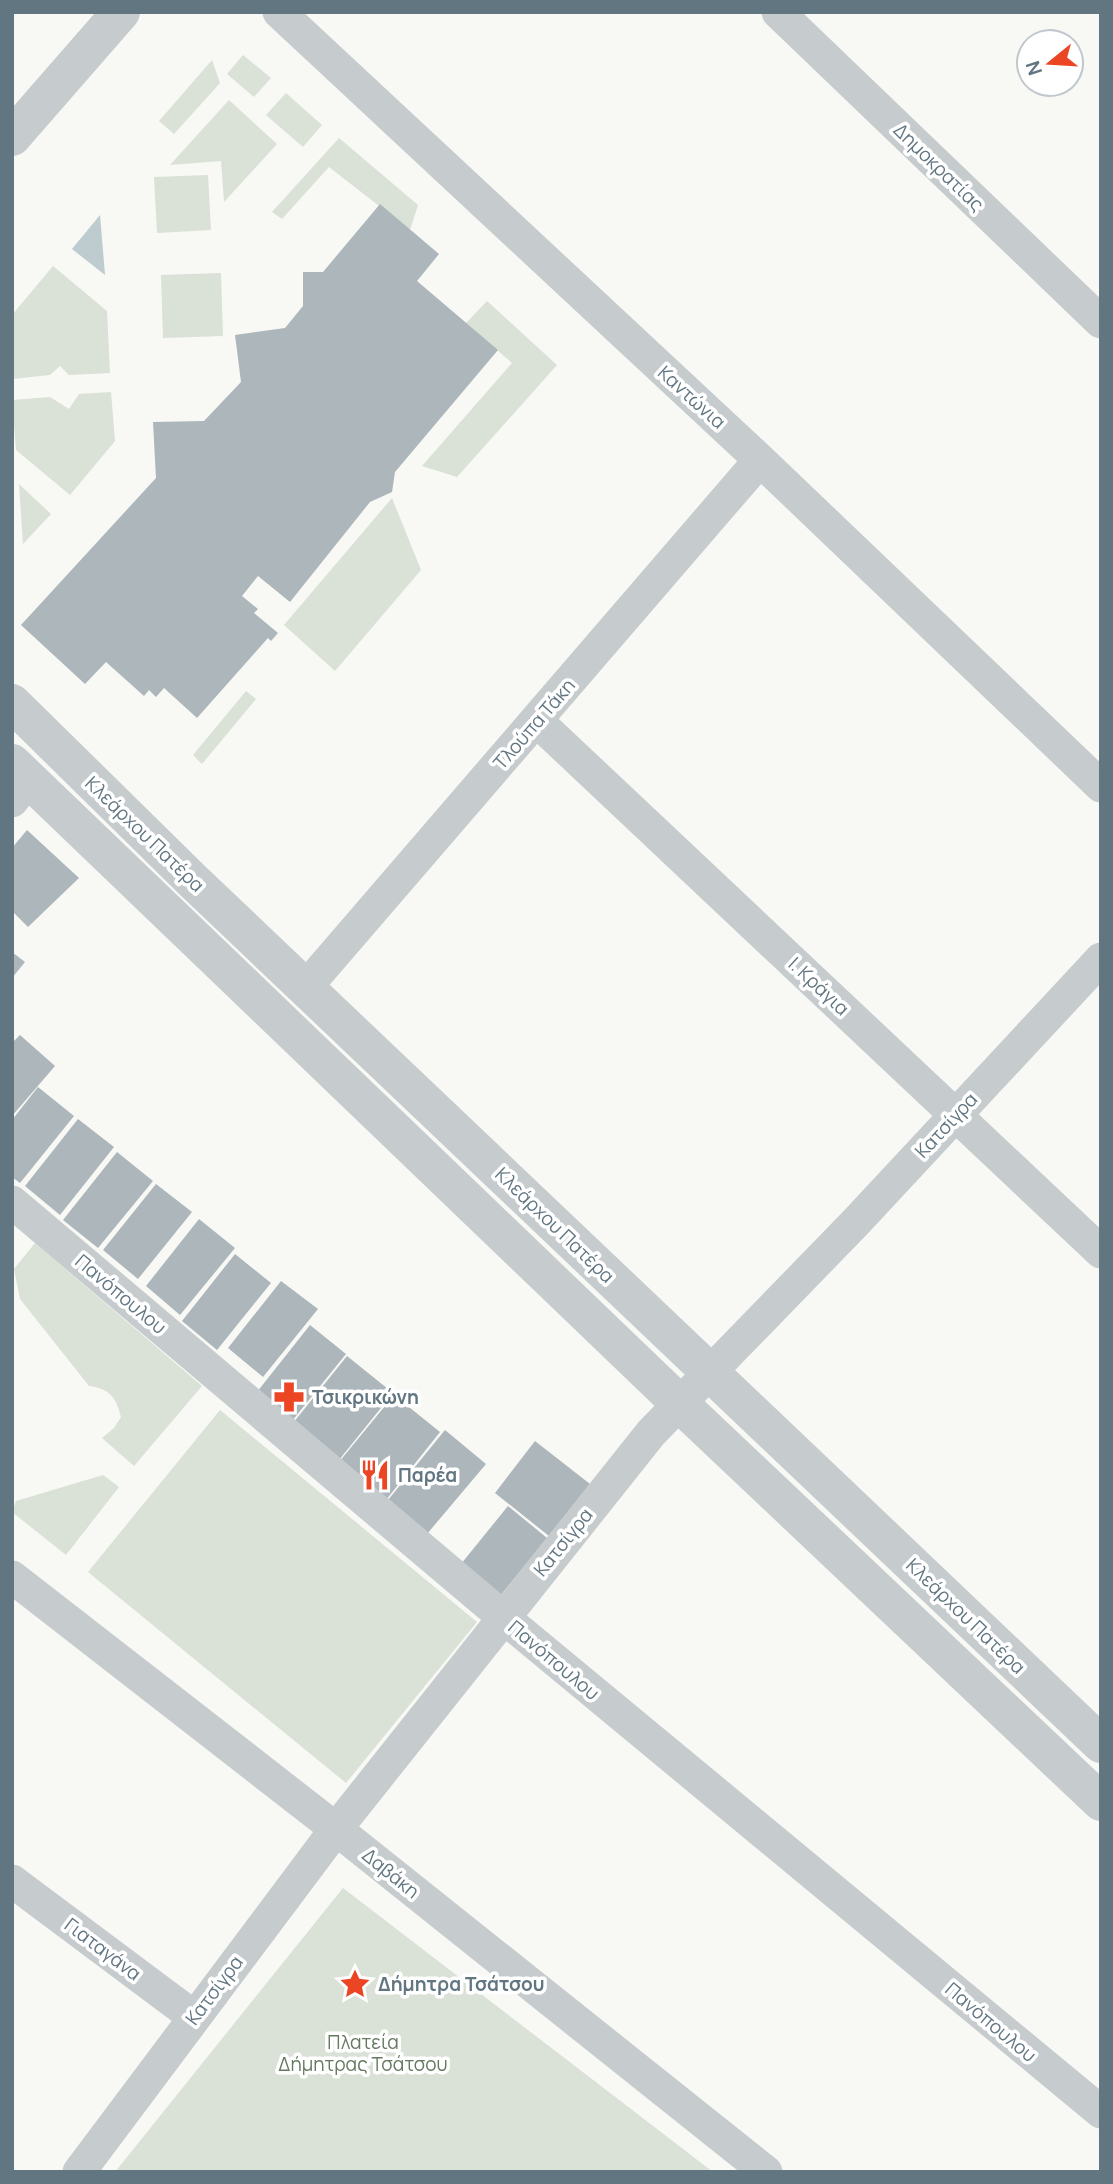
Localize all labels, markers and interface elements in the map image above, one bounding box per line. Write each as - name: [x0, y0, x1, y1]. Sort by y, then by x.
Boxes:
- north arrow: [1015, 28, 1085, 98]
- text: N: [1019, 58, 1048, 79]
- street label: Δημοκρατίας: [888, 117, 990, 217]
- street label: Καντώνια: [652, 360, 732, 434]
- street label: Τλούπα Τάκη: [487, 673, 581, 775]
- street label: Κλεάρχου Πατέρα: [80, 770, 210, 898]
- street label: Ι. Κράγια: [783, 951, 855, 1021]
- street label: Κατσίγρα: [909, 1087, 983, 1163]
- street label: Κλεάρχου Πατέρα: [490, 1161, 620, 1289]
- street label: Πανόπουλου: [70, 1248, 172, 1340]
- pharmacy icon: Τσικρικώνη: [272, 1380, 306, 1414]
- place label: Τσικρικώνη: [312, 1384, 419, 1410]
- restaurant icon: Παρέα: [358, 1458, 392, 1492]
- place label: Παρέα: [398, 1462, 457, 1488]
- street label: Κατσίγρα: [527, 1502, 599, 1582]
- street label: Κλεάρχου Πατέρα: [901, 1552, 1031, 1680]
- street label: Πανόπουλου: [503, 1614, 605, 1706]
- street label: Δαβάκη: [357, 1842, 425, 1904]
- street label: Γιαταγάνα: [59, 1912, 147, 1986]
- street label: Κατσίγρα: [179, 1950, 249, 2030]
- place icon: Δήμητρα Τσάτσου: [338, 1967, 372, 2001]
- place label: Δήμητρα Τσάτσου: [378, 1971, 544, 1997]
- street label: Πανόπουλου: [940, 1976, 1042, 2068]
- park label: Πλατεία Δήμητρας Τσάτσου: [278, 2029, 448, 2077]

